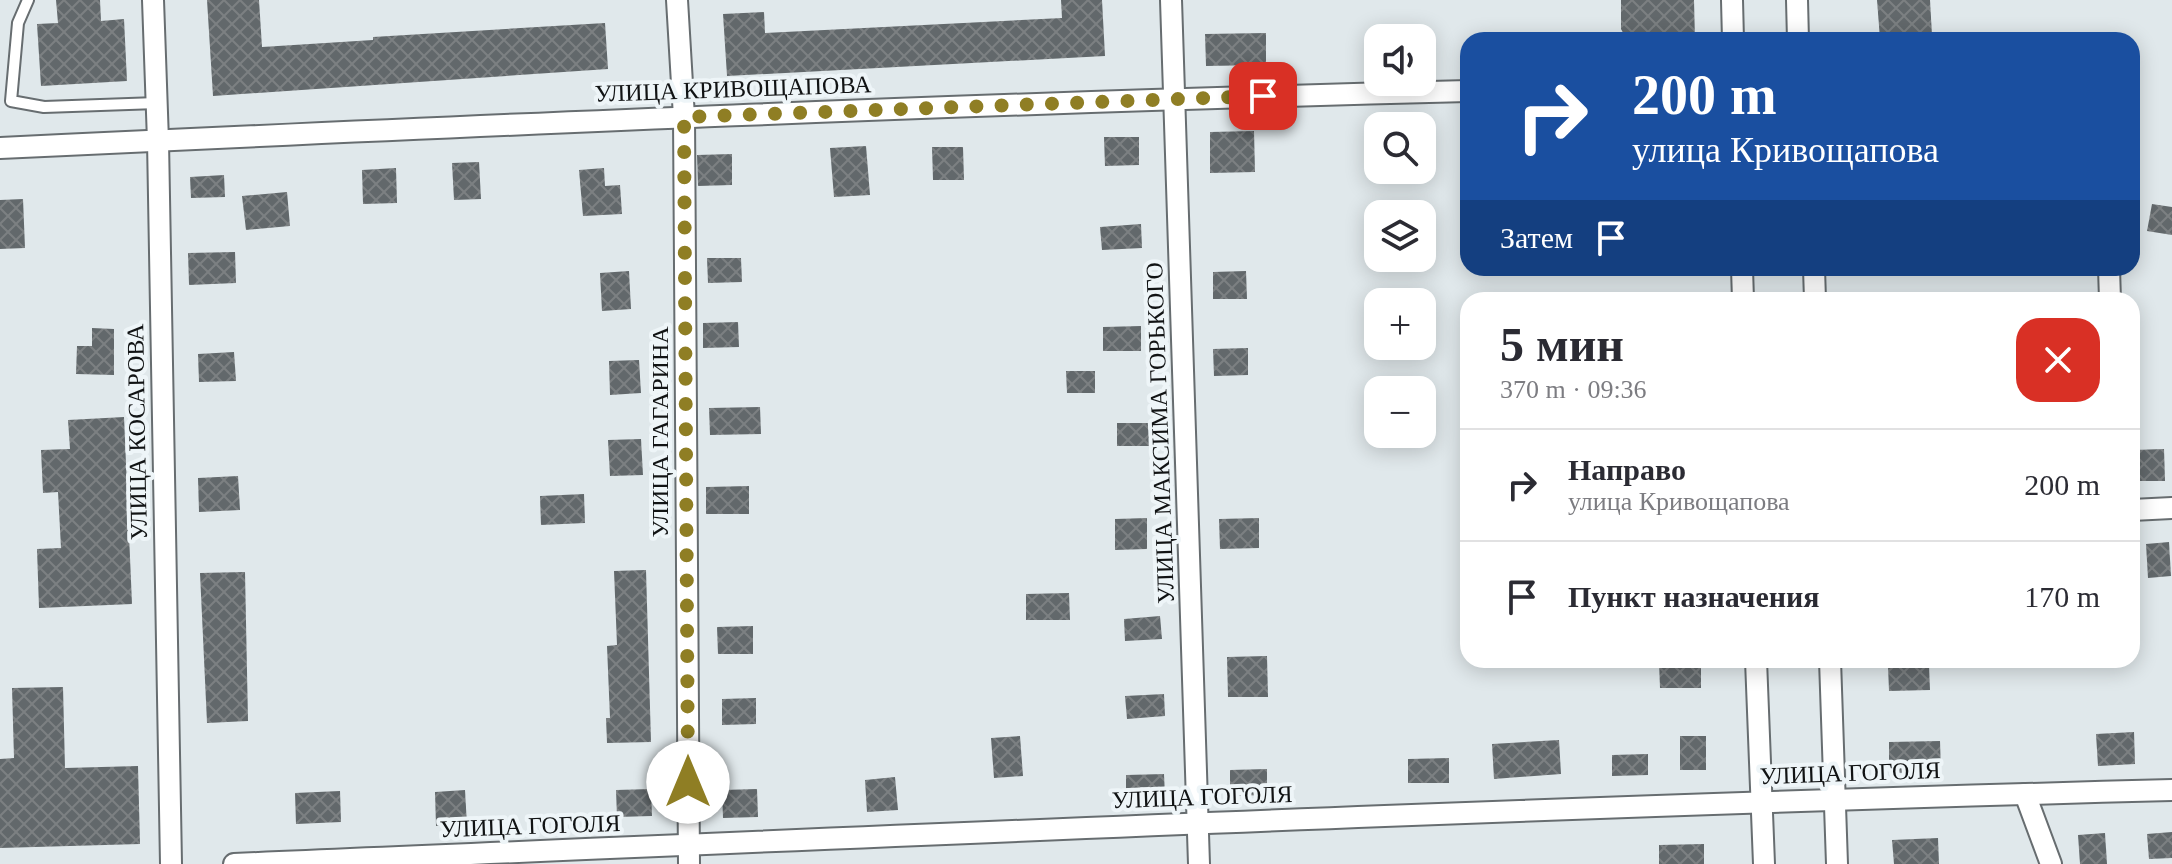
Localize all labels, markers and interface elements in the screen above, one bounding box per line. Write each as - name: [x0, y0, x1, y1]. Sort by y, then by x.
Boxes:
- map controls: [1364, 24, 1436, 448]
- button: sound: [1364, 24, 1436, 96]
- pin: [1229, 62, 1297, 130]
- icon: right: [1500, 64, 1604, 168]
- text: 200 m: [1632, 64, 1777, 126]
- street label: УЛИЦА КРИВОЩАПОВА: [594, 71, 872, 107]
- icon: arrive: [1241, 74, 1285, 118]
- button: search: [1364, 112, 1436, 184]
- text: улица Кривощапова: [1632, 130, 1939, 170]
- button: layers: [1364, 200, 1436, 272]
- icon: arrive: [1589, 216, 1633, 260]
- text: Затем: [1500, 221, 1573, 254]
- street label: УЛИЦА МАКСИМА ГОРЬКОГО: [1141, 262, 1179, 604]
- button: +: [1364, 288, 1436, 360]
- text: 5 мин: [1500, 318, 1624, 371]
- button: close: [2016, 318, 2100, 402]
- street label: УЛИЦА КОСАРОВА: [122, 323, 152, 540]
- street label: УЛИЦА ГАГАРИНА: [647, 326, 673, 538]
- text: 370 m · 09:36: [1500, 375, 1647, 404]
- button: −: [1364, 376, 1436, 448]
- text: Направо: [1568, 453, 1686, 486]
- icon: right: [1500, 463, 1544, 507]
- text: 200 m: [2024, 468, 2100, 501]
- text: улица Кривощапова: [1568, 487, 1790, 516]
- icon: arrive: [1500, 575, 1544, 619]
- text: Пункт назначения: [1568, 580, 1820, 613]
- text: 170 m: [2024, 580, 2100, 613]
- position arrow: [646, 740, 730, 824]
- street label: УЛИЦА ГОГОЛЯ: [1759, 757, 1941, 789]
- street label: УЛИЦА ГОГОЛЯ: [1111, 781, 1293, 813]
- street label: УЛИЦА ГОГОЛЯ: [439, 810, 621, 842]

